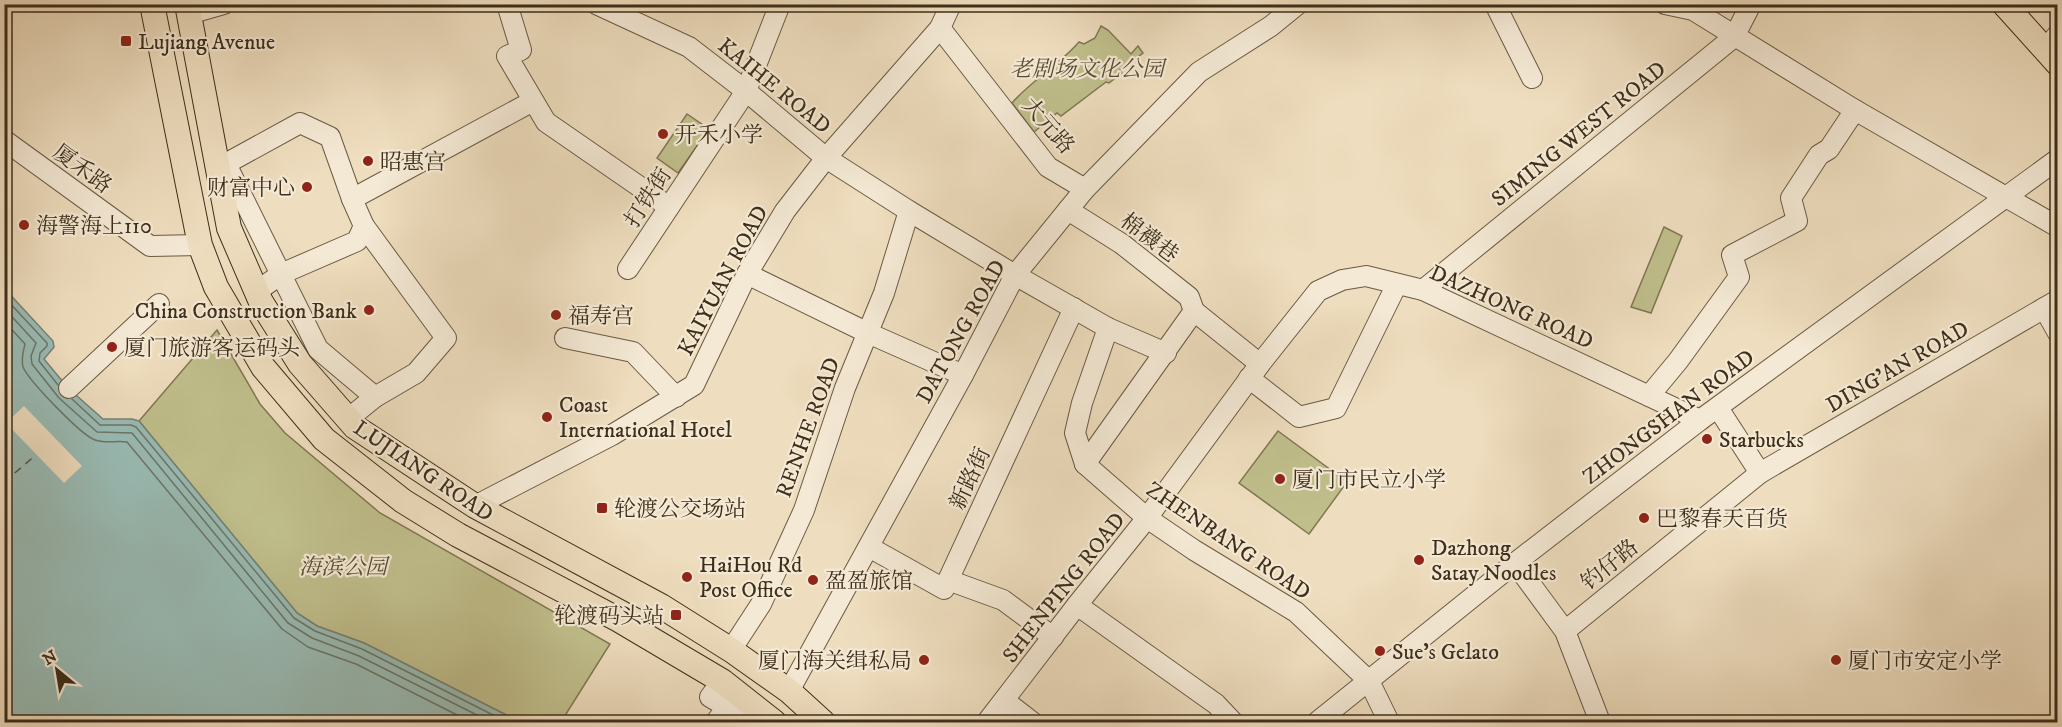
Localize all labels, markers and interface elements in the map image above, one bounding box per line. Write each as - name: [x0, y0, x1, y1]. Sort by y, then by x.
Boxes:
- place label: Lujiang Avenue: [138, 29, 275, 56]
- street label: KAIHE ROAD: [712, 32, 836, 140]
- marker: Lujiang Avenue: [119, 34, 133, 48]
- park label: 老剧场文化公园: [1010, 56, 1167, 83]
- street label: SIMING WEST ROAD: [1486, 56, 1672, 213]
- street label: 大元路: [1016, 92, 1080, 160]
- place label: 开禾小学: [675, 122, 763, 149]
- marker: 开禾小学: [656, 127, 670, 141]
- street label: 厦禾路: [47, 139, 117, 200]
- place label: 昭惠宫: [380, 149, 446, 176]
- marker: 昭惠宫: [361, 154, 375, 168]
- street label: 打铁街: [619, 163, 678, 233]
- place label: 财富中心: [207, 175, 295, 202]
- marker: 财富中心: [300, 180, 314, 194]
- street label: KAIYUAN ROAD: [672, 201, 774, 360]
- street label: 棉襪巷: [1115, 208, 1184, 269]
- place label: 海警海上110: [36, 213, 152, 240]
- marker: 海警海上110: [17, 218, 31, 232]
- street label: DATONG ROAD: [911, 255, 1012, 408]
- street label: DAZHONG ROAD: [1425, 259, 1597, 355]
- place label: China Construction Bank: [135, 298, 357, 325]
- marker: China Construction Bank: [362, 303, 376, 317]
- place label: 福寿宫: [568, 303, 634, 330]
- marker: 福寿宫: [549, 308, 563, 322]
- street label: DING'AN ROAD: [1822, 316, 1974, 419]
- place label: 厦门旅游客运码头: [124, 335, 300, 362]
- marker: 厦门旅游客运码头: [105, 340, 119, 354]
- street label: ZHONGSHAN ROAD: [1578, 344, 1760, 491]
- street label: RENHE ROAD: [771, 354, 846, 501]
- place label: Coast International Hotel: [559, 392, 732, 444]
- marker: Coast International Hotel: [540, 410, 554, 424]
- street label: LUJIANG ROAD: [348, 415, 498, 528]
- place label: Starbucks: [1719, 427, 1804, 454]
- marker: Starbucks: [1700, 432, 1714, 446]
- street label: 新路街: [944, 443, 997, 514]
- place label: 厦门市民立小学: [1292, 467, 1446, 494]
- marker: 厦门市民立小学: [1273, 472, 1287, 486]
- street label: ZHENBANG ROAD: [1141, 476, 1315, 606]
- place label: 轮渡公交场站: [614, 496, 746, 523]
- marker: 轮渡公交场站: [595, 501, 609, 515]
- place label: 巴黎春天百货: [1656, 506, 1788, 533]
- street label: SHENPING ROAD: [997, 507, 1131, 669]
- marker: 巴黎春天百货: [1637, 511, 1651, 525]
- street label: 钓仔路: [1576, 534, 1644, 596]
- place label: Dazhong Satay Noodles: [1431, 535, 1556, 587]
- place label: HaiHou Rd Post Office: [699, 552, 802, 604]
- marker: Dazhong Satay Noodles: [1412, 553, 1426, 567]
- park label: 海滨公园: [299, 554, 390, 581]
- place label: 盈盈旅馆: [825, 568, 913, 595]
- marker: HaiHou Rd Post Office: [680, 570, 694, 584]
- marker: 盈盈旅馆: [806, 573, 820, 587]
- place label: 轮渡码头站: [554, 603, 664, 630]
- marker: 轮渡码头站: [669, 608, 683, 622]
- place label: Sue's Gelato: [1392, 639, 1499, 666]
- north arrow: [27, 640, 87, 700]
- marker: Sue's Gelato: [1373, 644, 1387, 658]
- text: N: [39, 646, 61, 670]
- place label: 厦门海关缉私局: [758, 648, 912, 675]
- place label: 厦门市安定小学: [1848, 648, 2002, 675]
- marker: 厦门海关缉私局: [917, 653, 931, 667]
- marker: 厦门市安定小学: [1829, 653, 1843, 667]

